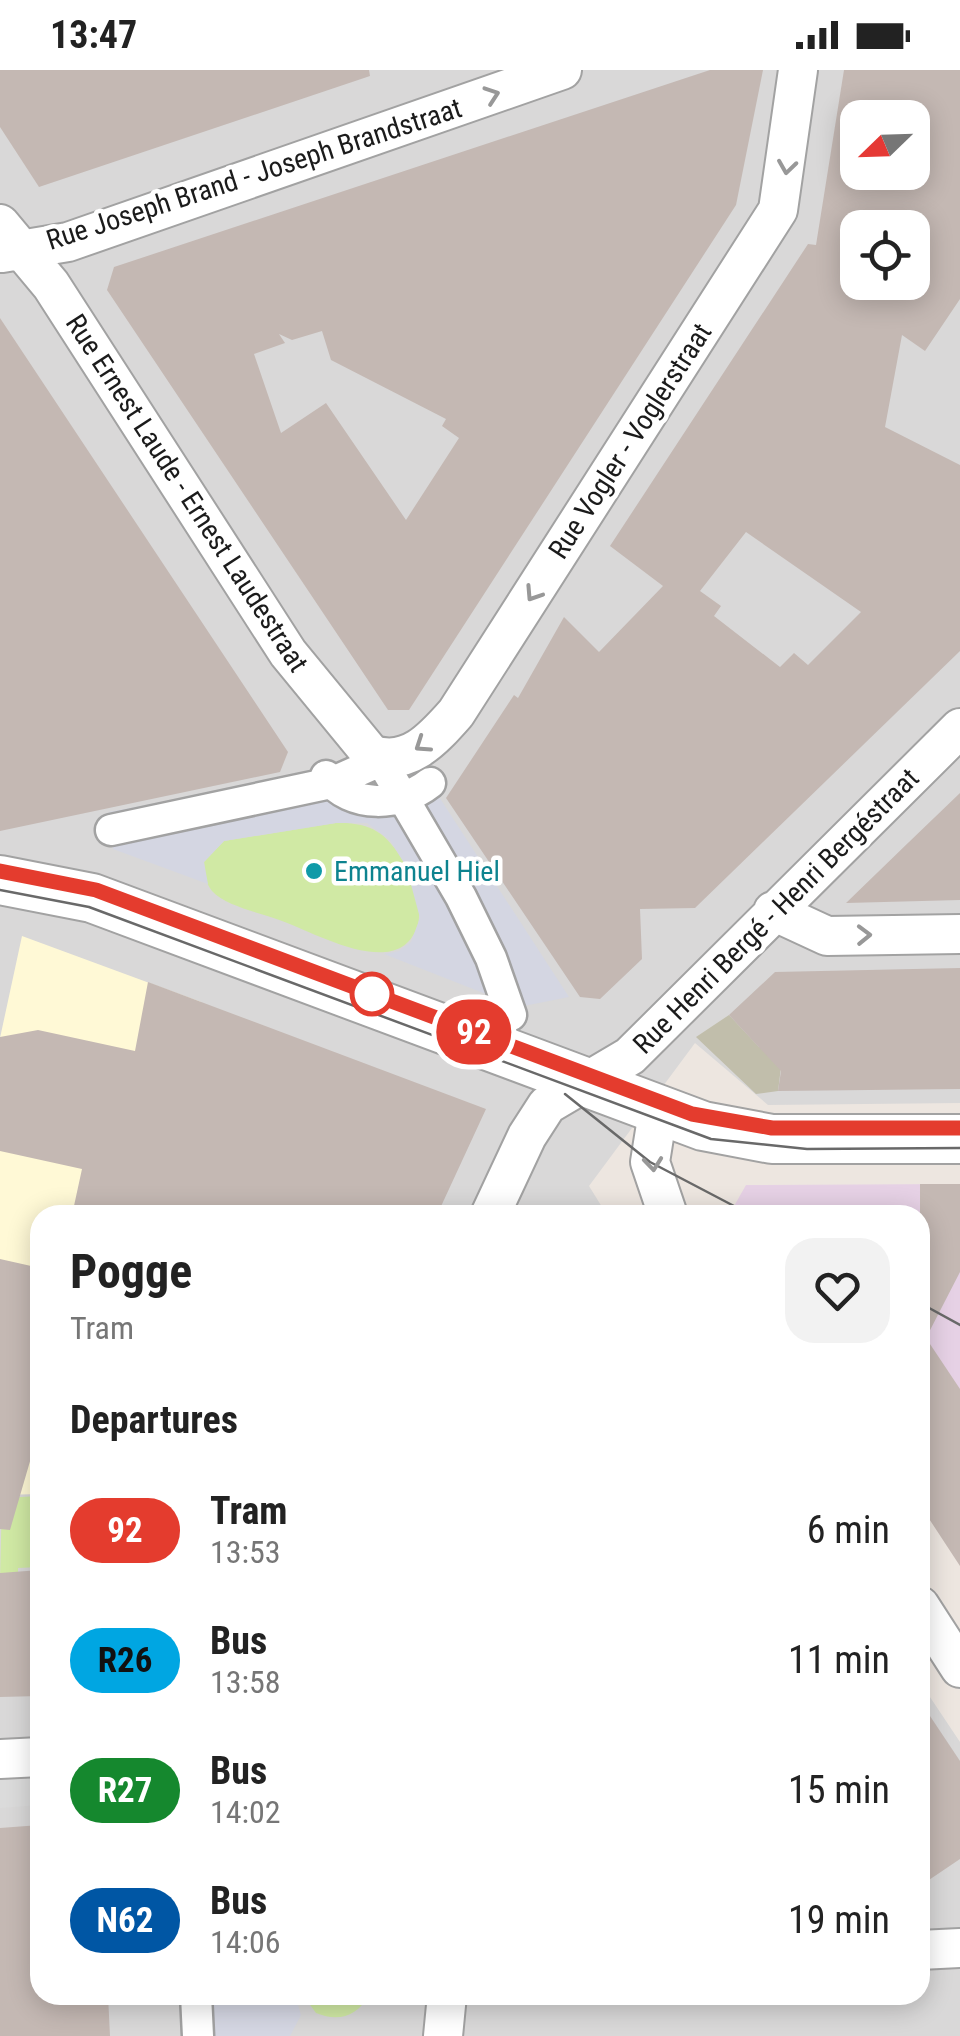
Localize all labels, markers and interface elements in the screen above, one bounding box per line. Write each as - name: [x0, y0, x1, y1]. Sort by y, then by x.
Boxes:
- text: 13:47: [50, 13, 137, 57]
- one-way arrow: [482, 86, 499, 106]
- street label: Rue Joseph Brand - Joseph Brandstraat: [42, 91, 466, 257]
- north arrow: [840, 100, 930, 190]
- map controls: [840, 100, 930, 300]
- one-way arrow: [778, 158, 799, 175]
- button: locate: [840, 210, 930, 300]
- street label: Rue Ernest Laude - Ernest Laudestraat: [59, 308, 315, 678]
- street label: Rue Vogler - Voglerstraat: [542, 317, 718, 565]
- one-way arrow: [526, 583, 545, 601]
- one-way arrow: [415, 732, 433, 751]
- street label: Rue Henri Bergé - Henri Bergéstraat: [626, 761, 926, 1061]
- place label: Emmanuel Hiel: [334, 855, 500, 888]
- marker: Emmanuel Hiel: [303, 860, 325, 882]
- one-way arrow: [856, 925, 872, 946]
- unlabelled marker: [351, 973, 393, 1015]
- line badge: 92: [429, 1000, 519, 1064]
- text: 92: [456, 1012, 492, 1053]
- one-way arrow: [642, 1156, 664, 1172]
- button: heart: [785, 1238, 890, 1343]
- text: Pogge: [70, 1243, 192, 1300]
- text: Tram: [70, 1309, 134, 1347]
- text: Departures: [70, 1398, 238, 1442]
- text: Tram: [210, 1489, 288, 1533]
- text: 6 min: [807, 1508, 890, 1552]
- text: 92: [107, 1510, 143, 1551]
- text: 13:53: [210, 1533, 281, 1571]
- text: Bus: [210, 1619, 267, 1663]
- text: 11 min: [788, 1638, 890, 1682]
- text: R26: [98, 1640, 152, 1681]
- text: 13:58: [210, 1663, 281, 1701]
- text: Bus: [210, 1749, 267, 1793]
- text: 15 min: [788, 1768, 890, 1812]
- text: R27: [98, 1770, 152, 1811]
- text: 14:02: [210, 1793, 281, 1831]
- text: Bus: [210, 1879, 267, 1923]
- text: 19 min: [788, 1898, 890, 1942]
- text: N62: [97, 1900, 153, 1941]
- text: 14:06: [210, 1923, 281, 1961]

